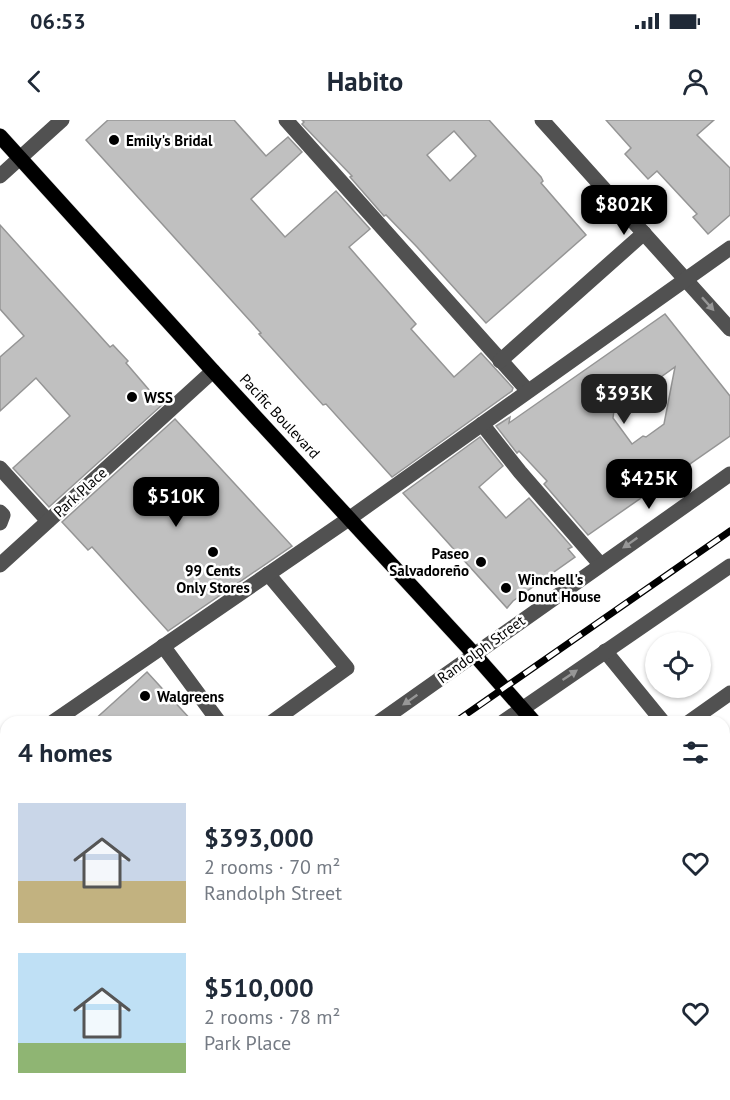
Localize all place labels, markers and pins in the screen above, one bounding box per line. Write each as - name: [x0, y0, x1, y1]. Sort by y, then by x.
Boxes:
- place label: Emily's Bridal: [126, 131, 213, 150]
- marker: Emily's Bridal: [107, 133, 121, 147]
- pin: $802K: [582, 185, 666, 236]
- pin: $393K: [582, 374, 666, 425]
- place label: WSS: [144, 388, 173, 407]
- marker: WSS: [125, 390, 139, 404]
- pin: $425K: [607, 459, 691, 510]
- pin: $510K: [134, 477, 218, 528]
- place label: Paseo Salvadoreño: [389, 544, 469, 580]
- marker: 99 Cents Only Stores: [206, 545, 220, 559]
- marker: Paseo Salvadoreño: [474, 555, 488, 569]
- place label: 99 Cents Only Stores: [176, 561, 250, 597]
- place label: Winchell's Donut House: [518, 570, 601, 606]
- marker: Winchell's Donut House: [499, 581, 513, 595]
- place label: Walgreens: [157, 687, 224, 706]
- marker: Walgreens: [138, 689, 152, 703]

